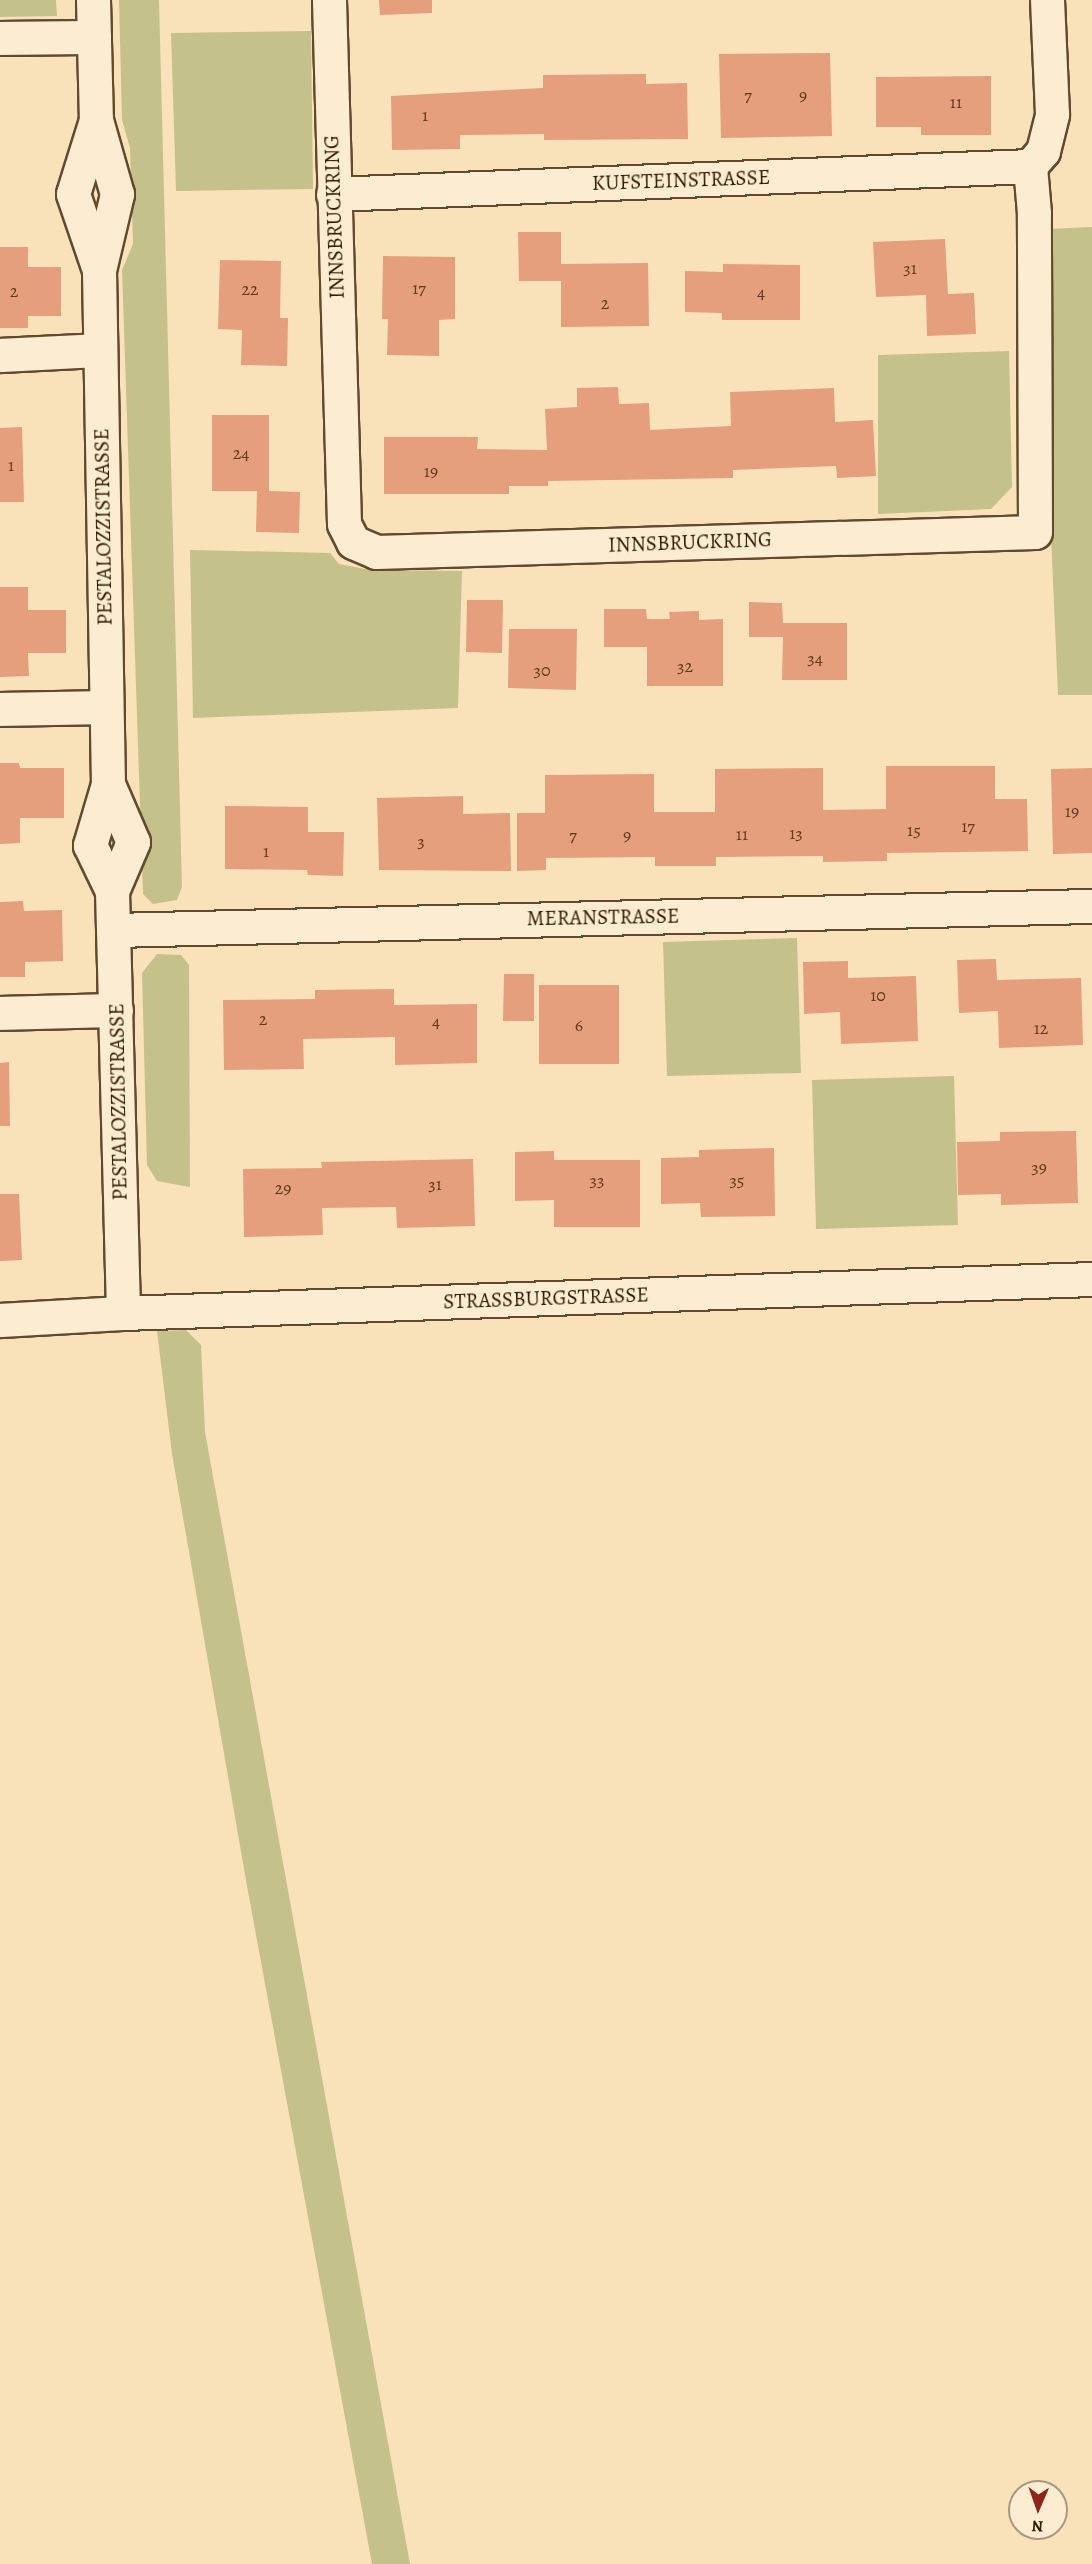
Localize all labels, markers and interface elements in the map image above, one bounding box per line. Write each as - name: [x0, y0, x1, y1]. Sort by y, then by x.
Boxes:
- house number: 7: [744, 84, 752, 106]
- house number: 9: [799, 84, 807, 106]
- house number: 11: [950, 91, 962, 113]
- house number: 1: [422, 104, 428, 126]
- street label: INNSBRUCKRING: [319, 135, 349, 299]
- street label: KUFSTEINSTRASSE: [591, 164, 771, 196]
- house number: 31: [903, 257, 917, 279]
- house number: 17: [412, 277, 426, 299]
- house number: 22: [241, 278, 259, 300]
- house number: 2: [10, 280, 18, 302]
- house number: 4: [757, 281, 765, 303]
- house number: 2: [601, 292, 609, 314]
- street label: PESTALOZZISTRASSE: [89, 428, 117, 626]
- house number: 24: [233, 442, 249, 464]
- house number: 1: [8, 454, 14, 476]
- house number: 19: [424, 460, 438, 482]
- street label: INNSBRUCKRING: [608, 527, 772, 557]
- house number: 34: [807, 647, 823, 669]
- house number: 32: [677, 655, 693, 677]
- house number: 30: [533, 659, 551, 681]
- house number: 19: [1065, 800, 1079, 822]
- house number: 17: [961, 815, 975, 837]
- house number: 15: [907, 819, 921, 841]
- house number: 13: [789, 822, 803, 844]
- house number: 11: [736, 823, 748, 845]
- house number: 7: [569, 824, 577, 846]
- house number: 9: [623, 824, 631, 846]
- house number: 3: [417, 830, 425, 852]
- house number: 1: [263, 840, 269, 862]
- street label: MERANSTRASSE: [526, 903, 680, 931]
- house number: 10: [870, 984, 886, 1006]
- street label: PESTALOZZISTRASSE: [104, 1003, 132, 1201]
- house number: 2: [259, 1008, 267, 1030]
- house number: 4: [432, 1010, 440, 1032]
- house number: 6: [575, 1014, 583, 1036]
- house number: 12: [1034, 1017, 1048, 1039]
- house number: 39: [1031, 1156, 1047, 1178]
- house number: 33: [590, 1169, 604, 1191]
- house number: 35: [729, 1169, 745, 1191]
- house number: 31: [428, 1173, 442, 1195]
- house number: 29: [275, 1177, 291, 1199]
- street label: STRASSBURGSTRASSE: [443, 1282, 649, 1314]
- north arrow: [1008, 2480, 1068, 2540]
- text: N: [1031, 2515, 1044, 2537]

